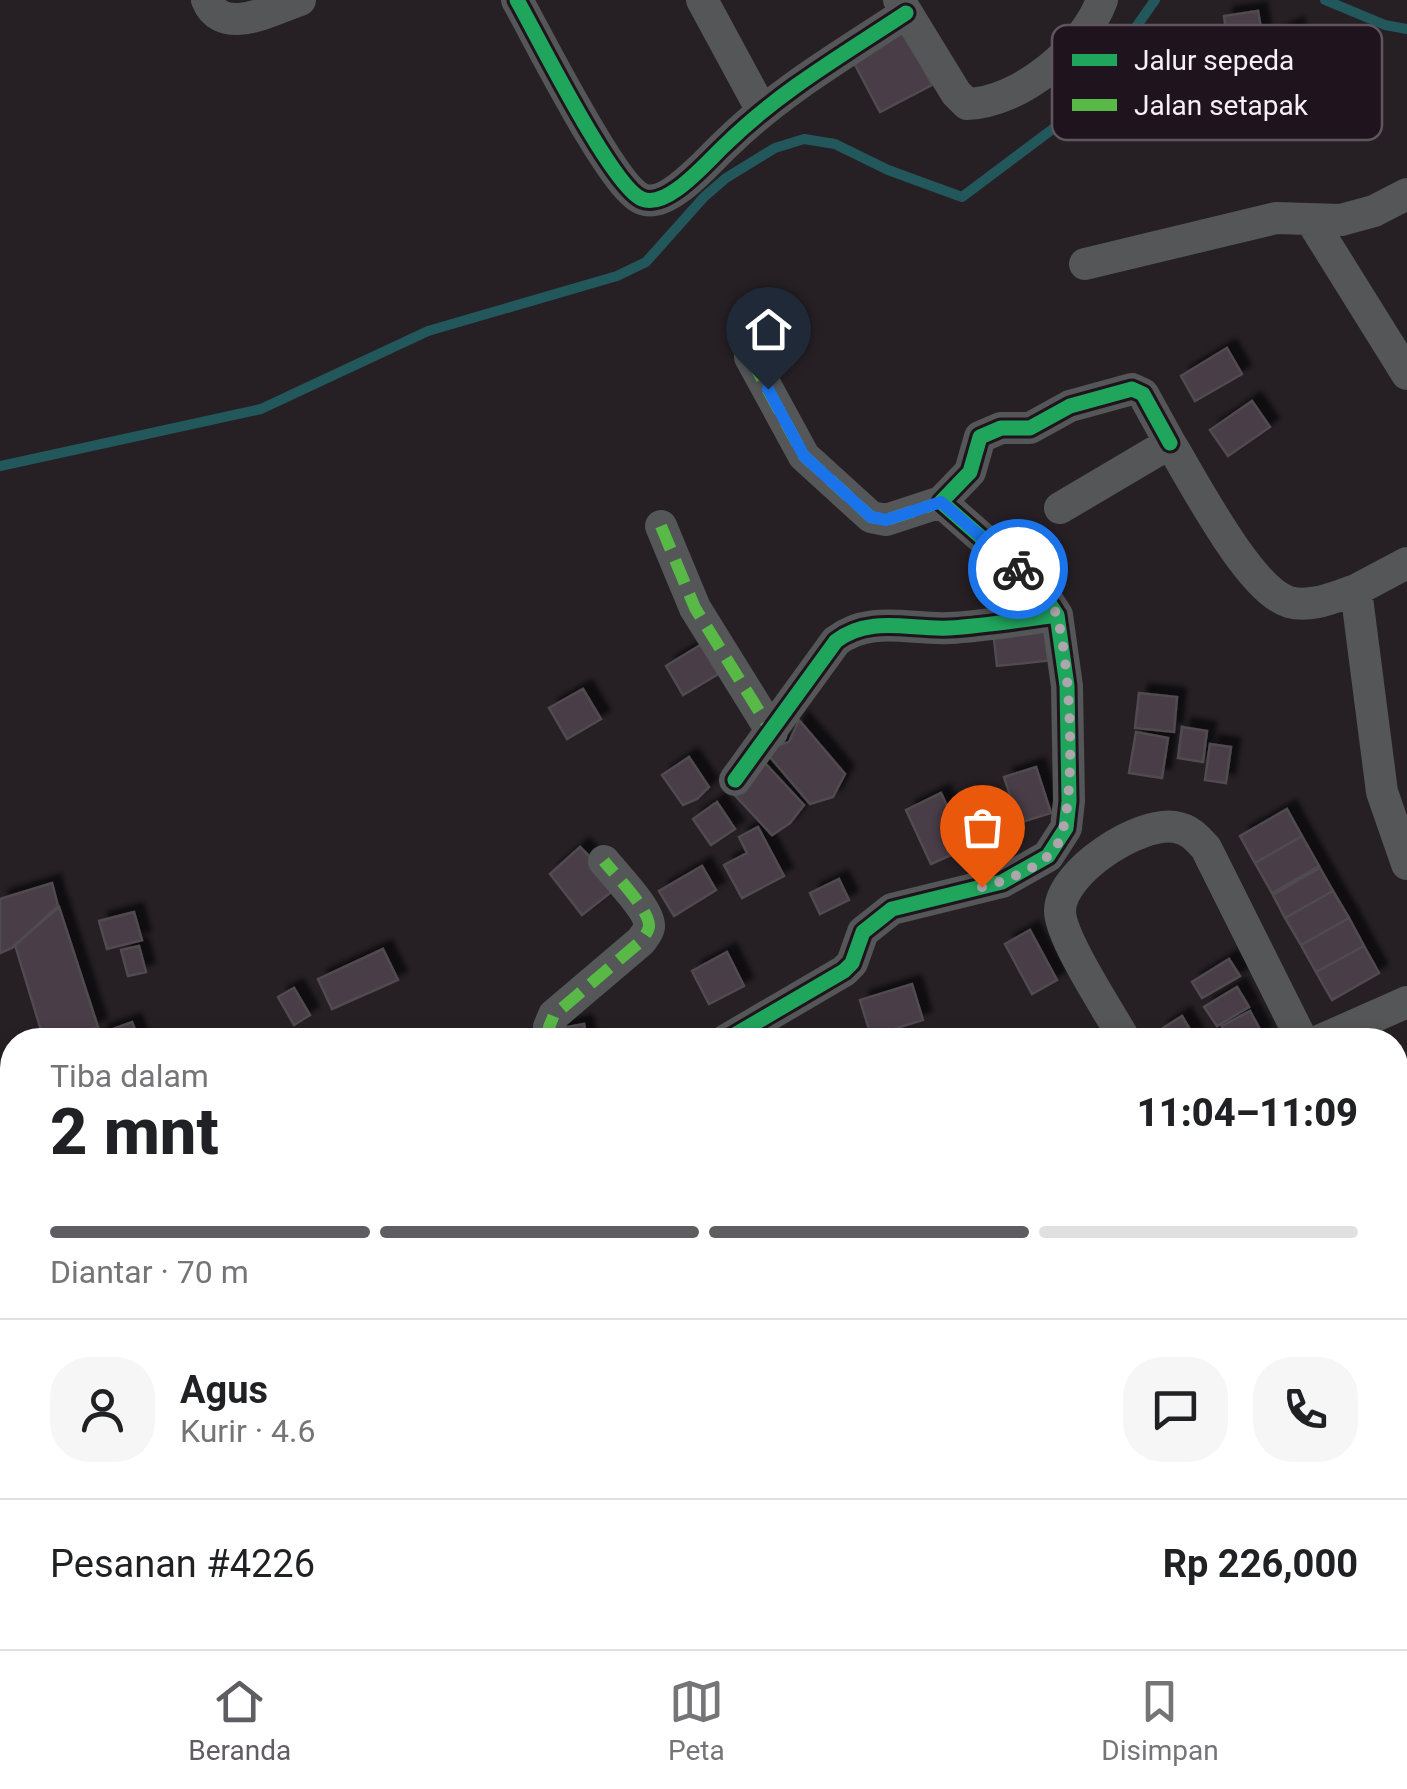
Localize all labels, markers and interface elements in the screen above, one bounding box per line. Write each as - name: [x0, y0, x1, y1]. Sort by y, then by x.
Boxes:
- legend: [1052, 25, 1382, 140]
- text: Jalur sepeda: [1134, 44, 1294, 77]
- text: Jalan setapak: [1134, 89, 1309, 122]
- pin: [726, 287, 811, 390]
- icon: home: [741, 302, 796, 357]
- courier: [968, 519, 1068, 619]
- icon: bike: [991, 542, 1046, 597]
- pin: [940, 785, 1025, 888]
- icon: bag: [955, 800, 1010, 855]
- text: Tiba dalam: [50, 1057, 209, 1095]
- text: 11:04–11:09: [1137, 1091, 1358, 1135]
- text: 2 mnt: [50, 1094, 219, 1170]
- text: Diantar · 70 m: [50, 1253, 249, 1291]
- button: person: [50, 1357, 155, 1462]
- button: chat: [1123, 1357, 1228, 1462]
- button: phone: [1253, 1357, 1358, 1462]
- text: Agus: [180, 1368, 268, 1412]
- text: Kurir · 4.6: [180, 1412, 315, 1450]
- text: Pesanan #4226: [50, 1542, 315, 1586]
- text: Rp 226,000: [1163, 1542, 1358, 1586]
- tab: Beranda: [188, 1674, 291, 1767]
- tab: Peta: [668, 1674, 725, 1767]
- tab: Disimpan: [1101, 1674, 1219, 1767]

